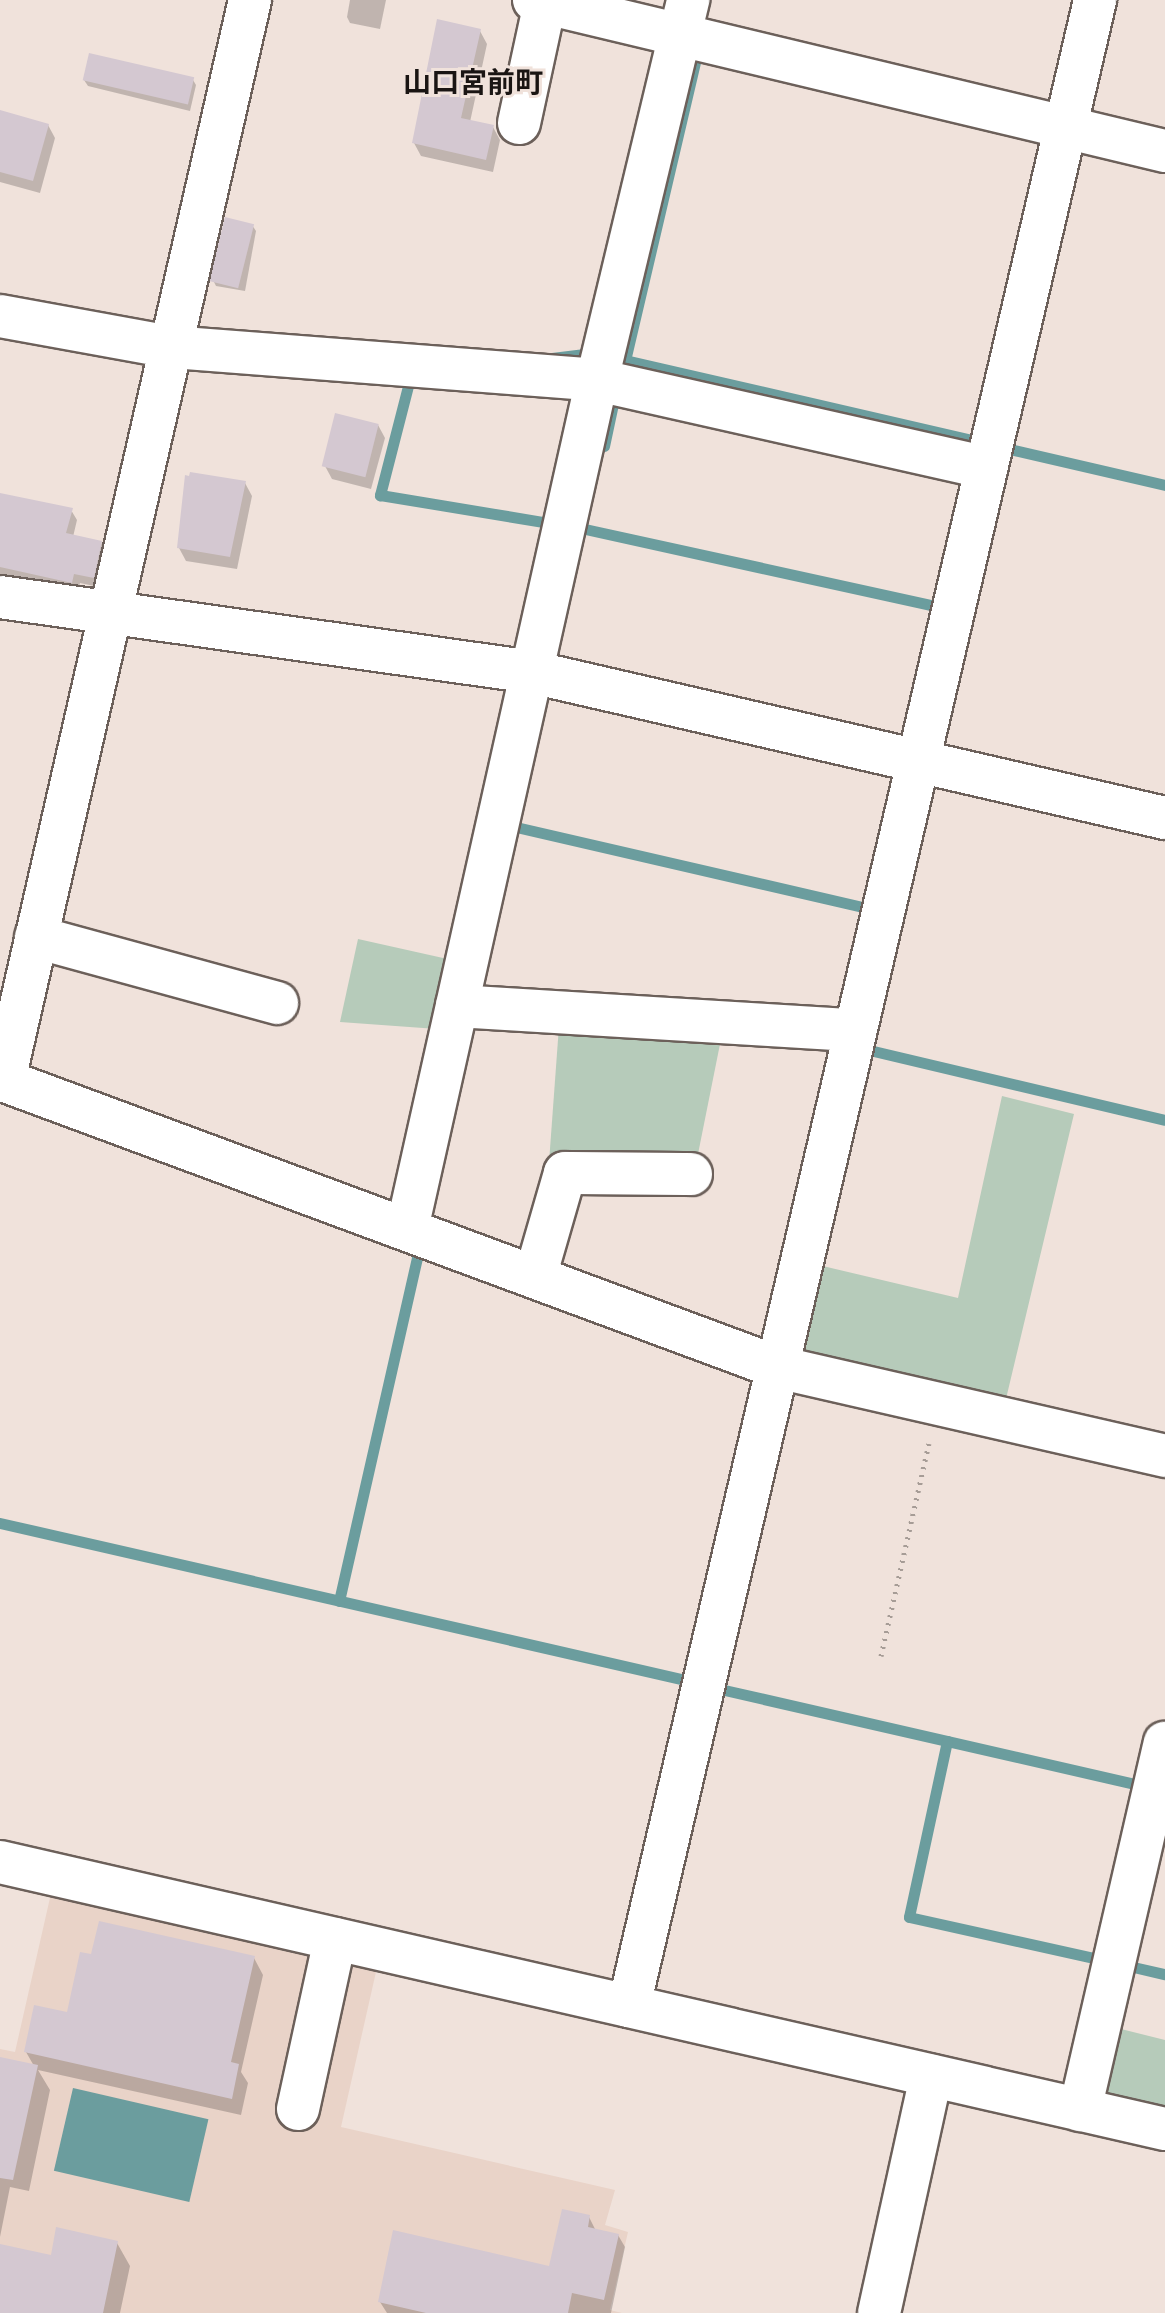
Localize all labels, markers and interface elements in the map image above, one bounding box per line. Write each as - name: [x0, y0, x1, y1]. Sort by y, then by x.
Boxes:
- district label: 山口宮前町: [403, 65, 543, 99]

